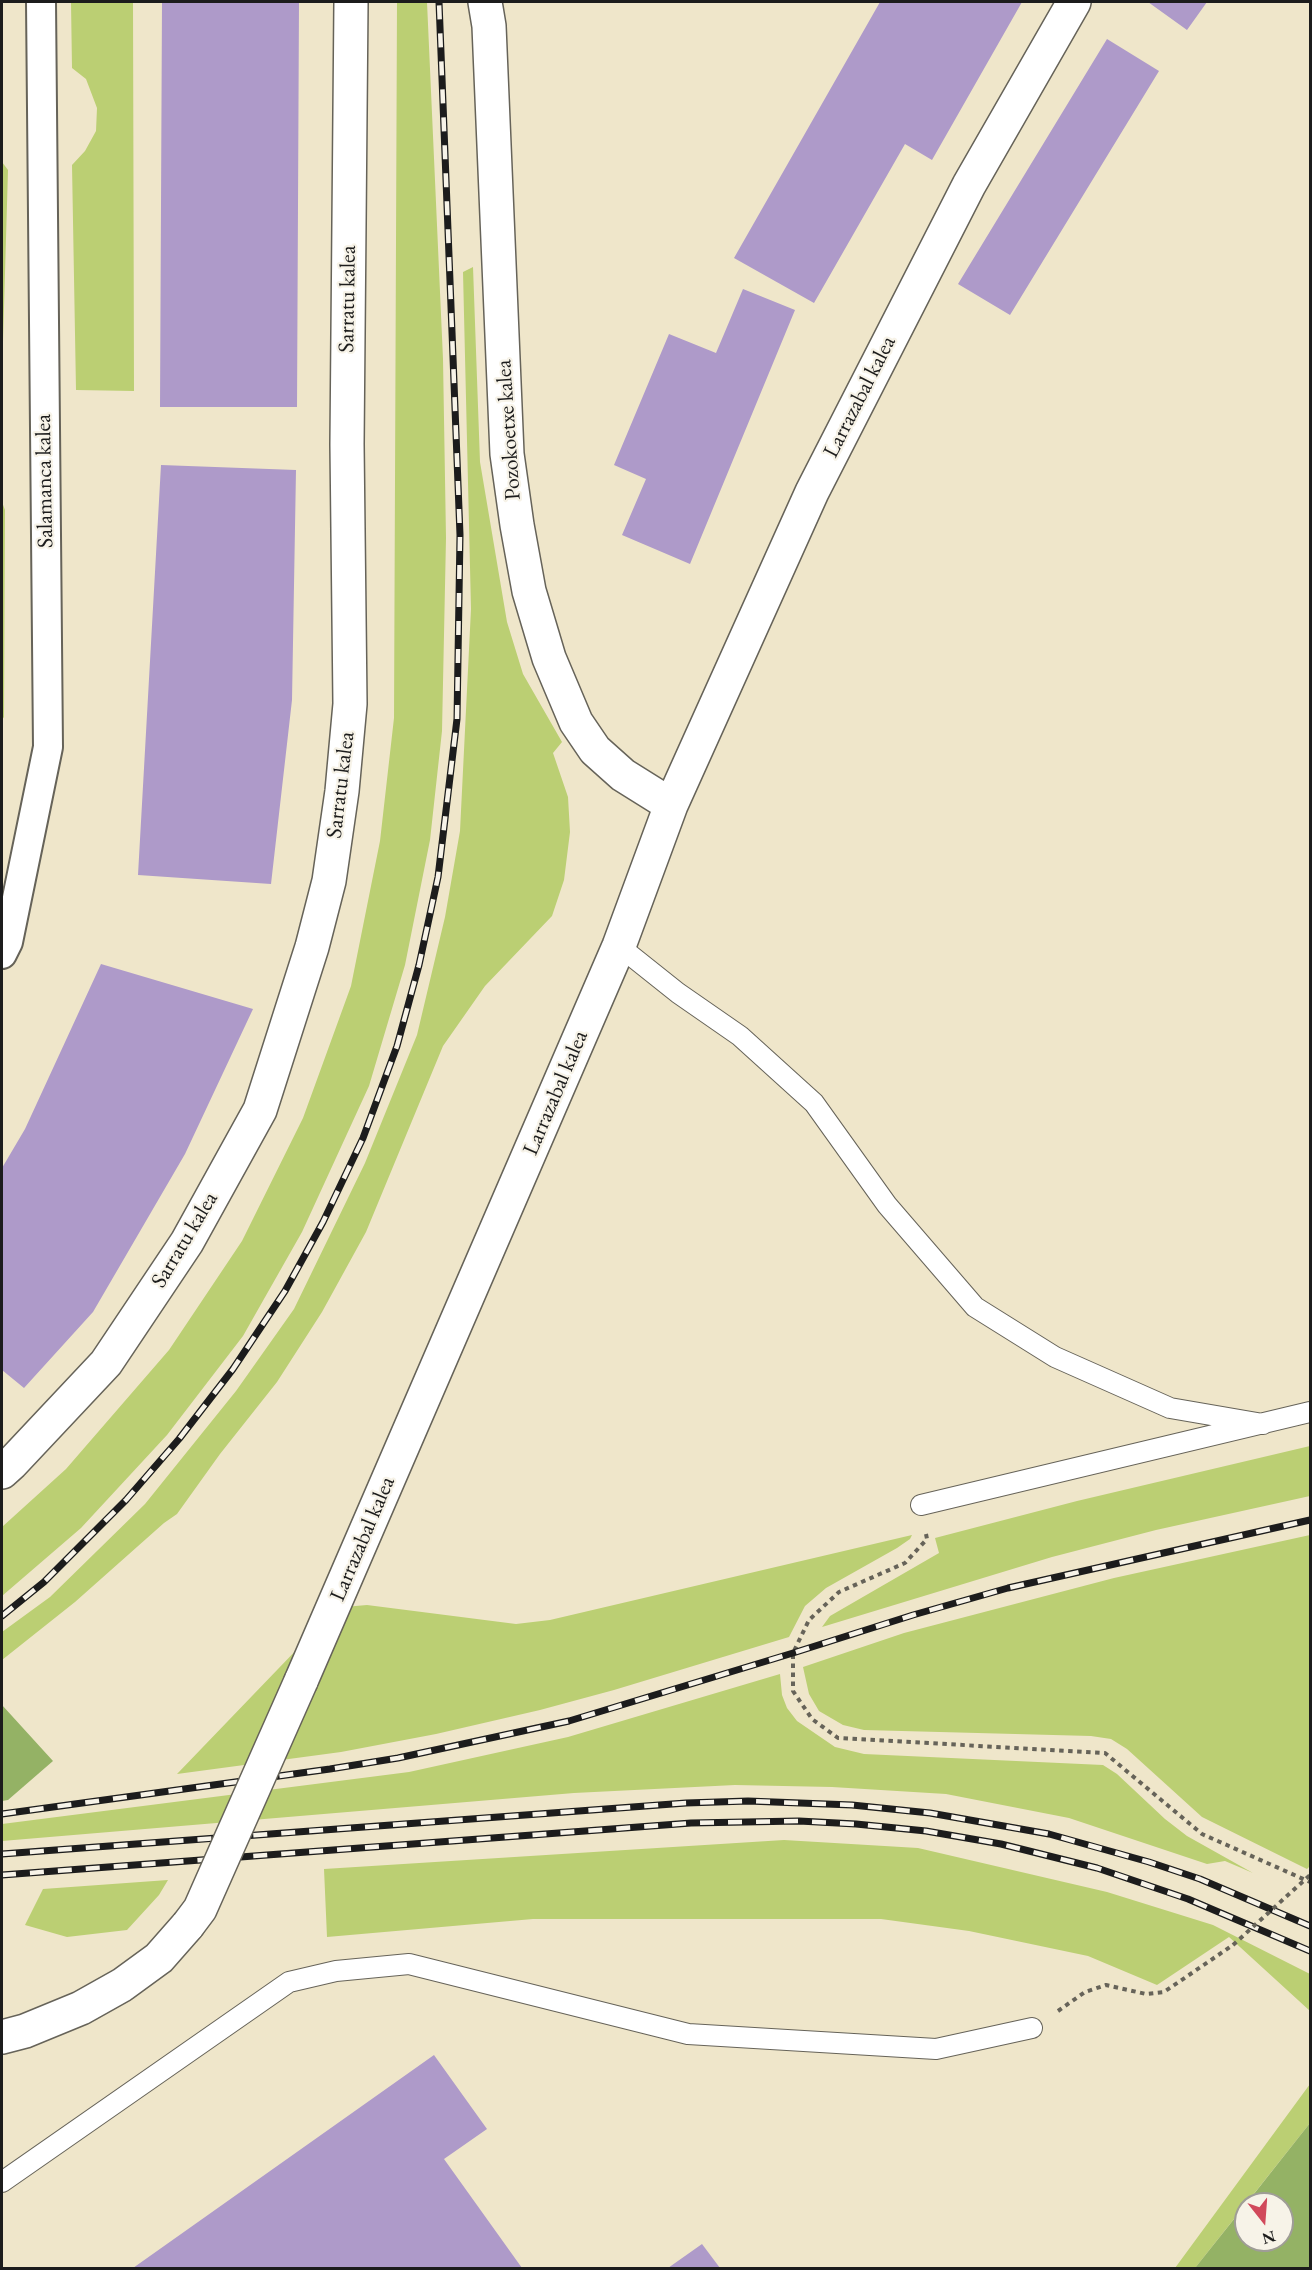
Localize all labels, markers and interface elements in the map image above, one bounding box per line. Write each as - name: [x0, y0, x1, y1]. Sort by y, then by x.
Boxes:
- street label: Sarratu kalea: [334, 245, 362, 353]
- street label: Larrazabal kalea: [818, 332, 902, 462]
- street label: Pozokoetxe kalea: [491, 359, 527, 501]
- street label: Salamanca kalea: [31, 414, 59, 548]
- street label: Sarratu kalea: [321, 730, 361, 840]
- street label: Larrazabal kalea: [518, 1027, 594, 1159]
- street label: Sarratu kalea: [146, 1187, 224, 1293]
- street label: Larrazabal kalea: [325, 1473, 401, 1605]
- north arrow: [1234, 2192, 1294, 2252]
- text: N: [1260, 2226, 1278, 2250]

